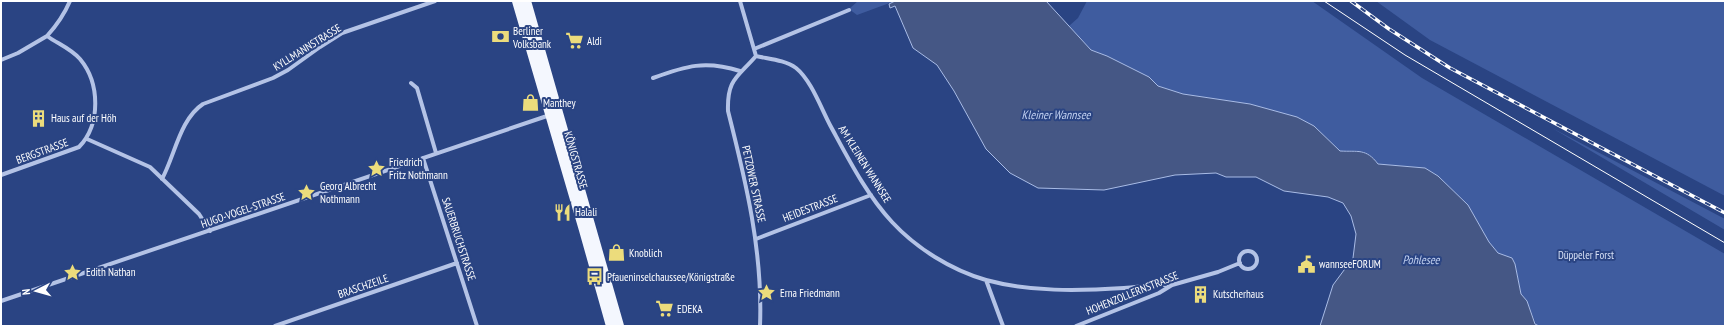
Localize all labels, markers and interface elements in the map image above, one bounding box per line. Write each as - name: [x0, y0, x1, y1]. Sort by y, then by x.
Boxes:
- street label: KYLLMANNSTRASSE: [270, 20, 344, 73]
- place label: Berliner Volksbank: [512, 24, 552, 51]
- bank icon: Berliner Volksbank: [490, 27, 510, 47]
- supermarket icon: Aldi: [564, 31, 584, 51]
- place label: Aldi: [587, 34, 602, 48]
- shop icon: Manthey: [520, 93, 540, 113]
- place label: Manthey: [543, 96, 576, 110]
- water label: Kleiner Wannsee: [1021, 107, 1092, 122]
- building icon: Haus auf der Höh: [28, 108, 48, 128]
- place label: Haus auf der Höh: [51, 111, 117, 125]
- street label: AM KLEINEN WANNSEE: [836, 123, 895, 206]
- street label: KÖNIGSTRASSE: [561, 130, 591, 191]
- street label: BERGSTRASSE: [14, 135, 70, 167]
- street label: PETZOWER STRASSE: [739, 144, 769, 224]
- place label: Friedrich Fritz Nothmann: [389, 155, 448, 182]
- place icon: Friedrich Fritz Nothmann: [366, 158, 386, 178]
- place label: Georg Albrecht Nothmann: [320, 179, 376, 206]
- place icon: Georg Albrecht Nothmann: [297, 182, 317, 202]
- street label: HUGO-VOGEL-STRASSE: [199, 189, 287, 231]
- street label: HEIDESTRASSE: [781, 191, 840, 225]
- street label: SAUERBRUCHSTRASSE: [439, 196, 479, 283]
- restaurant icon: Halali: [552, 202, 572, 222]
- place label: Halali: [575, 205, 597, 219]
- shop icon: Knoblich: [606, 243, 626, 263]
- place label: Knoblich: [629, 246, 662, 260]
- park label: Düppeler Forst: [1558, 248, 1614, 262]
- water label: Pohlesee: [1402, 252, 1441, 267]
- public building icon: wannseeFORUM: [1296, 254, 1316, 274]
- place label: wannseeFORUM: [1319, 257, 1381, 271]
- place icon: Edith Nathan: [63, 262, 83, 282]
- place label: Edith Nathan: [86, 265, 136, 279]
- bus stop icon: Pfaueninselchaussee/Königstraße: [584, 267, 604, 287]
- street label: HOHENZOLLERNSTRASSE: [1084, 268, 1180, 318]
- place label: Pfaueninselchaussee/Königstraße: [607, 270, 735, 284]
- north arrow: [16, 271, 56, 311]
- street label: BRASCHZEILE: [336, 271, 390, 301]
- place icon: Erna Friedmann: [757, 283, 777, 303]
- building icon: Kutscherhaus: [1190, 284, 1210, 304]
- place label: Erna Friedmann: [780, 286, 840, 300]
- place label: Kutscherhaus: [1213, 287, 1264, 301]
- text: N: [19, 288, 33, 296]
- supermarket icon: EDEKA: [654, 299, 674, 319]
- place label: EDEKA: [677, 302, 703, 316]

